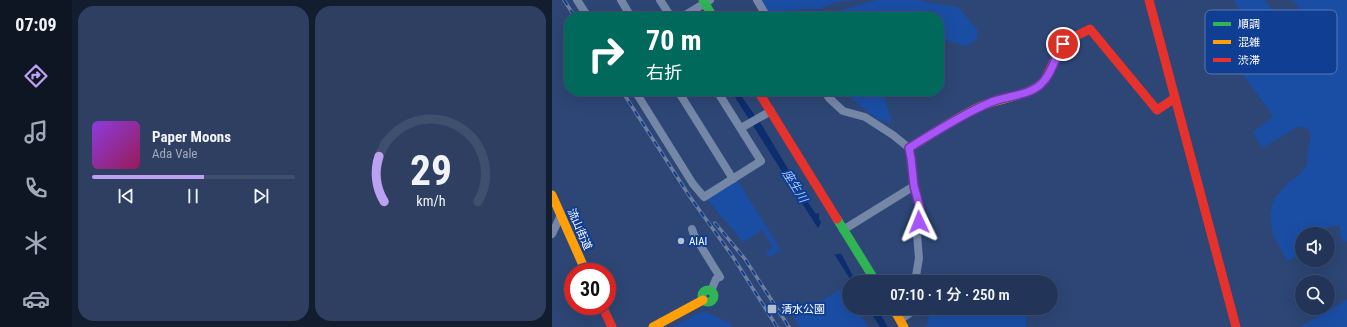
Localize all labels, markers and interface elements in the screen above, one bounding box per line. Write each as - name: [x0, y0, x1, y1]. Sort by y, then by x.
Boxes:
- legend: [1205, 10, 1337, 74]
- text: 07:09: [15, 14, 57, 35]
- text: 順調: [1238, 18, 1260, 31]
- text: 70 m: [646, 24, 702, 57]
- pin: [1046, 27, 1080, 61]
- icon: right: [580, 28, 632, 80]
- icon: arrive: [1052, 33, 1074, 55]
- text: 混雑: [1238, 36, 1260, 49]
- text: 渋滞: [1238, 54, 1260, 67]
- icon: directions: [22, 62, 50, 90]
- text: 右折: [646, 62, 682, 83]
- icon: music: [22, 118, 50, 146]
- text: Paper Moons: [152, 128, 231, 146]
- text: 29: [409, 145, 452, 194]
- text: Ada Vale: [152, 146, 197, 161]
- water label: 座生川: [780, 167, 812, 207]
- icon: phone: [22, 174, 50, 202]
- icon: previous: [115, 185, 137, 207]
- icon: pause: [182, 185, 204, 207]
- icon: next: [250, 185, 272, 207]
- text: km/h: [416, 192, 445, 208]
- position arrow: [898, 201, 940, 243]
- street label: 流山街道: [565, 206, 594, 252]
- map controls: [1295, 227, 1335, 315]
- button: sound: [1295, 227, 1335, 267]
- icon: climate: [22, 229, 50, 257]
- place label: AIAI: [689, 235, 707, 248]
- marker: AIAI: [676, 236, 686, 246]
- speed limit sign: 30: [564, 263, 616, 315]
- button: search: [1295, 275, 1335, 315]
- icon: car: [22, 285, 50, 313]
- text: 07:10 · 1 分 · 250 m: [890, 286, 1010, 304]
- marker: 清水公園: [766, 303, 778, 315]
- place label: 清水公園: [781, 303, 825, 316]

